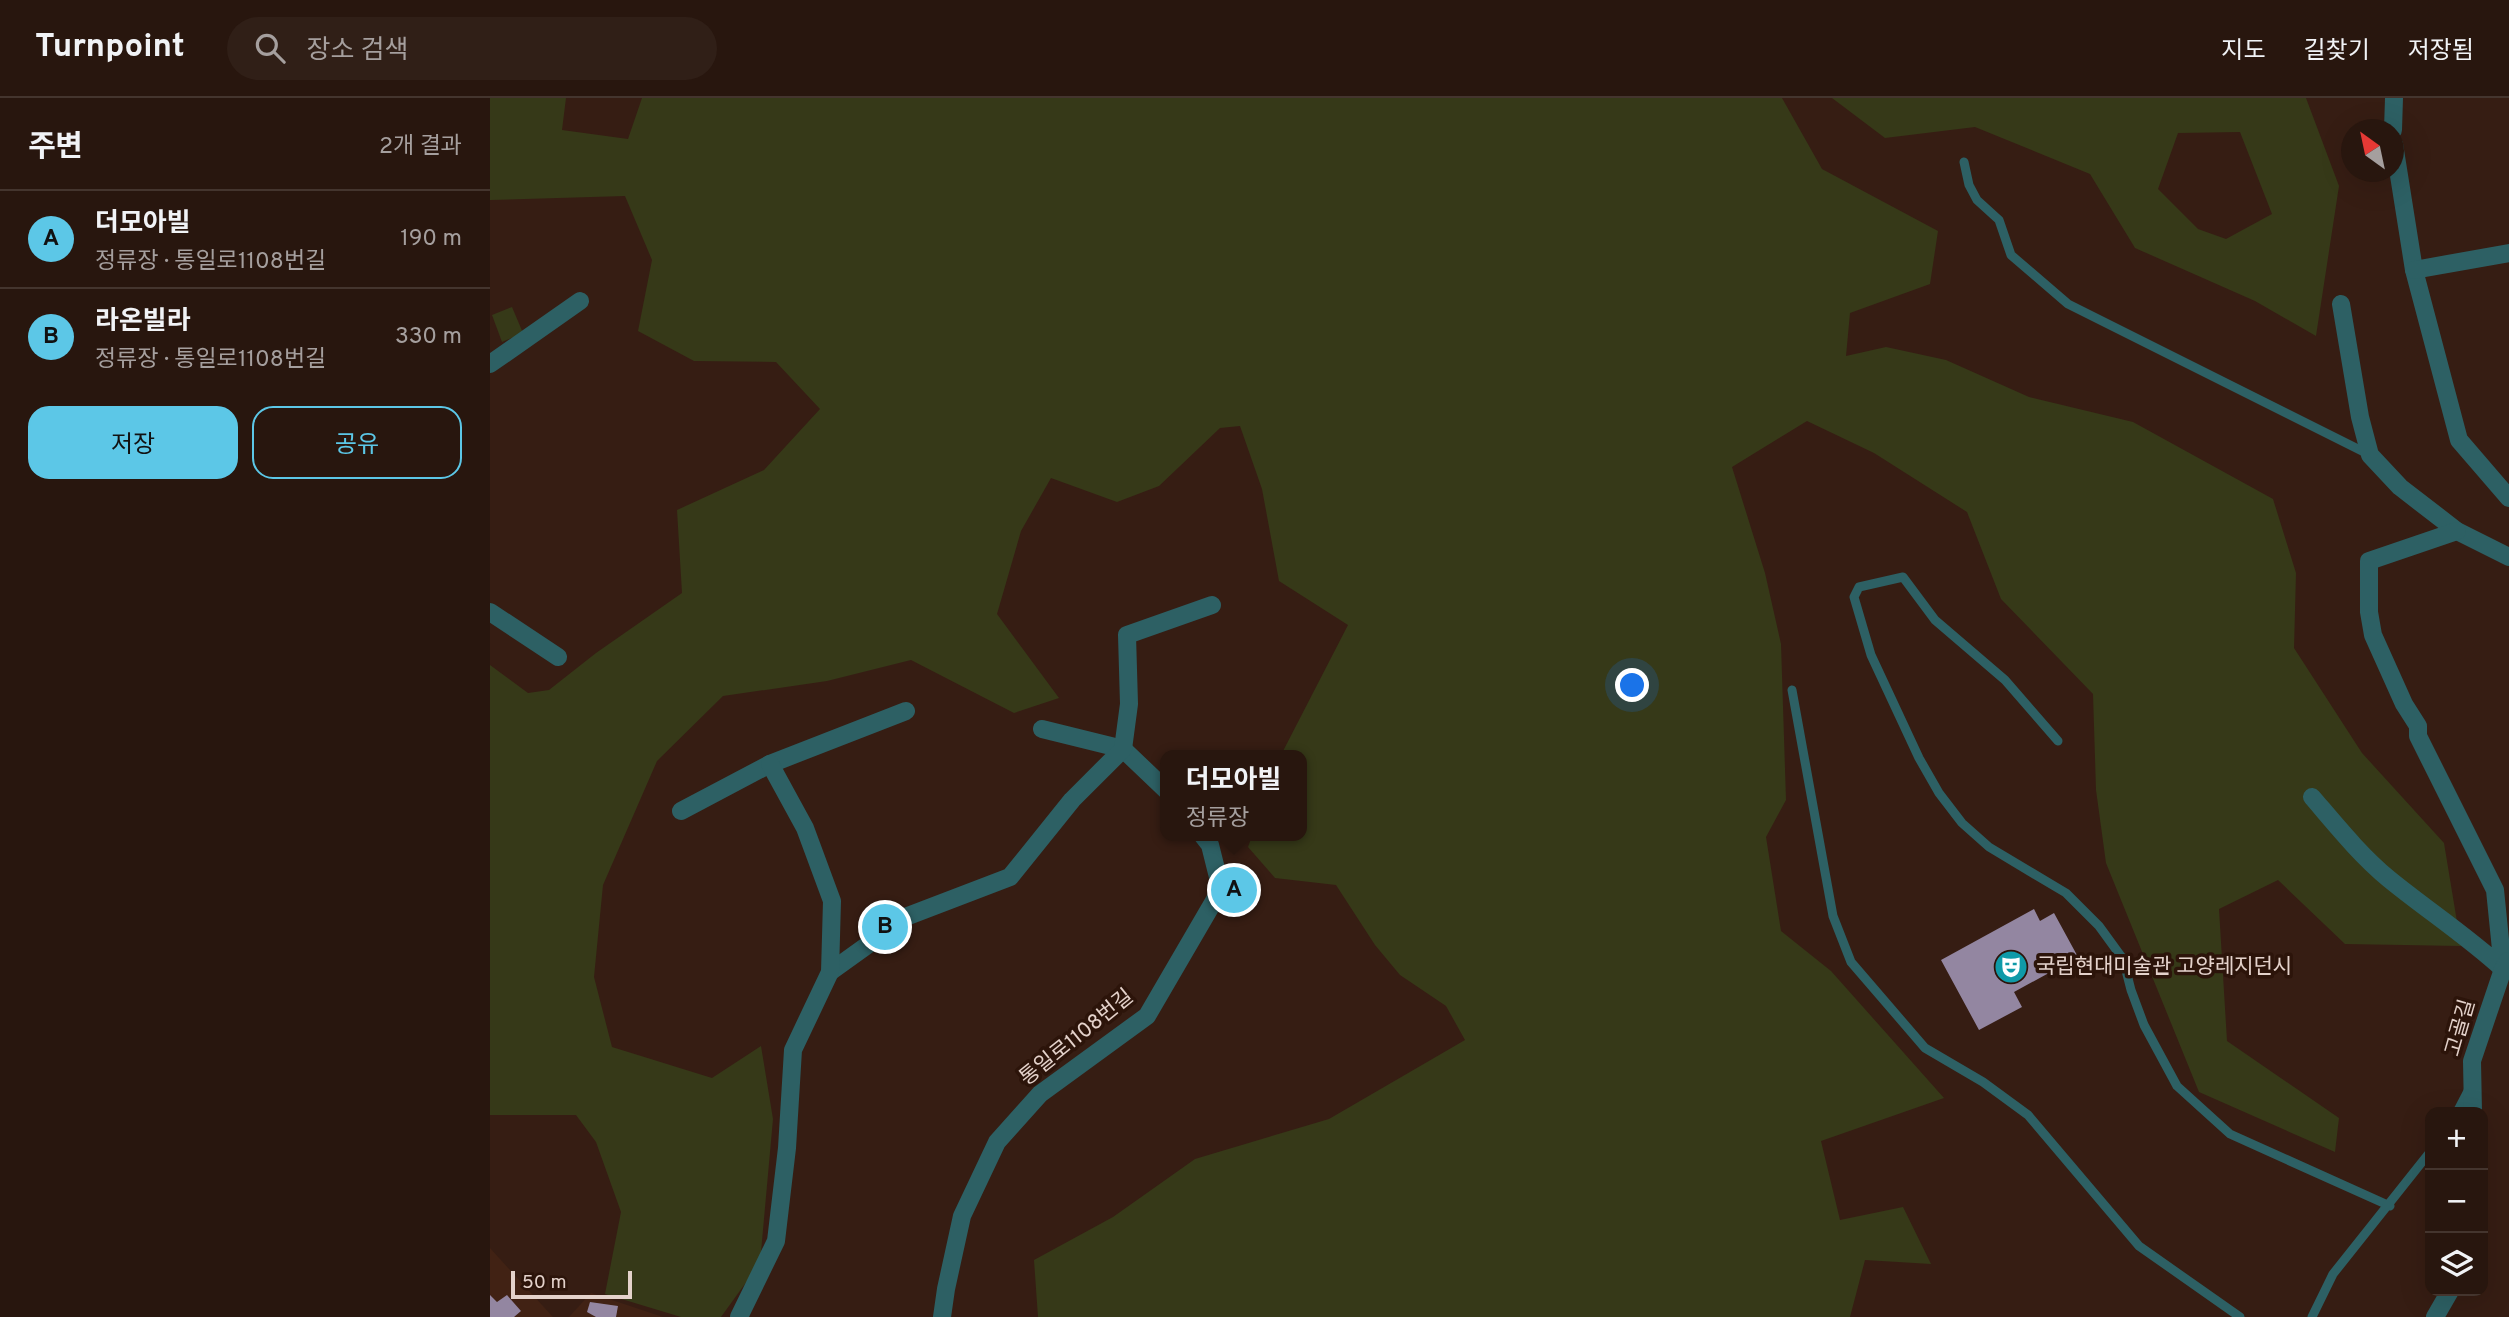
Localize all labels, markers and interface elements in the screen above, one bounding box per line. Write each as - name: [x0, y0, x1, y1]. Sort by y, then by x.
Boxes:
- search box: [227, 17, 717, 80]
- text: Turnpoint: [35, 27, 185, 69]
- icon: search: [251, 29, 289, 67]
- text: 장소 검색: [307, 35, 408, 68]
- text: 지도: [2221, 37, 2266, 67]
- text: 길찾기: [2304, 37, 2370, 67]
- text: 저장됨: [2408, 37, 2474, 67]
- north arrow: [2341, 119, 2404, 182]
- text: 주변: [28, 130, 83, 167]
- text: 2개 결과: [379, 133, 462, 162]
- text: 더모아빌: [95, 208, 191, 241]
- text: A: [43, 225, 59, 254]
- text: 190 m: [400, 225, 462, 254]
- text: 정류장 · 통일로1108번길: [95, 248, 326, 277]
- text: 라온빌라: [95, 306, 191, 339]
- text: B: [43, 323, 59, 352]
- text: 330 m: [395, 323, 462, 352]
- text: 정류장 · 통일로1108번길: [95, 346, 326, 375]
- button: 저장: [28, 406, 238, 479]
- button: 공유: [252, 406, 462, 479]
- your location: [1615, 668, 1649, 702]
- popup: [1160, 750, 1307, 841]
- text: 더모아빌: [1186, 765, 1281, 798]
- text: 정류장: [1186, 805, 1249, 834]
- pin: A: [1211, 864, 1257, 916]
- pin: B: [862, 901, 908, 953]
- theatre icon: 국립현대미술관 고양레지던시: [1992, 948, 2030, 986]
- place label: 국립현대미술관 고양레지던시: [2036, 954, 2292, 981]
- street label: 통일로1108번길: [1015, 984, 1139, 1092]
- street label: 고골길: [2440, 996, 2482, 1060]
- map controls: [2425, 1107, 2488, 1296]
- button: +: [2425, 1107, 2488, 1170]
- button: −: [2425, 1170, 2488, 1233]
- button: layers: [2425, 1233, 2488, 1296]
- scale bar: [511, 1268, 632, 1300]
- text: 50 m: [522, 1271, 567, 1295]

